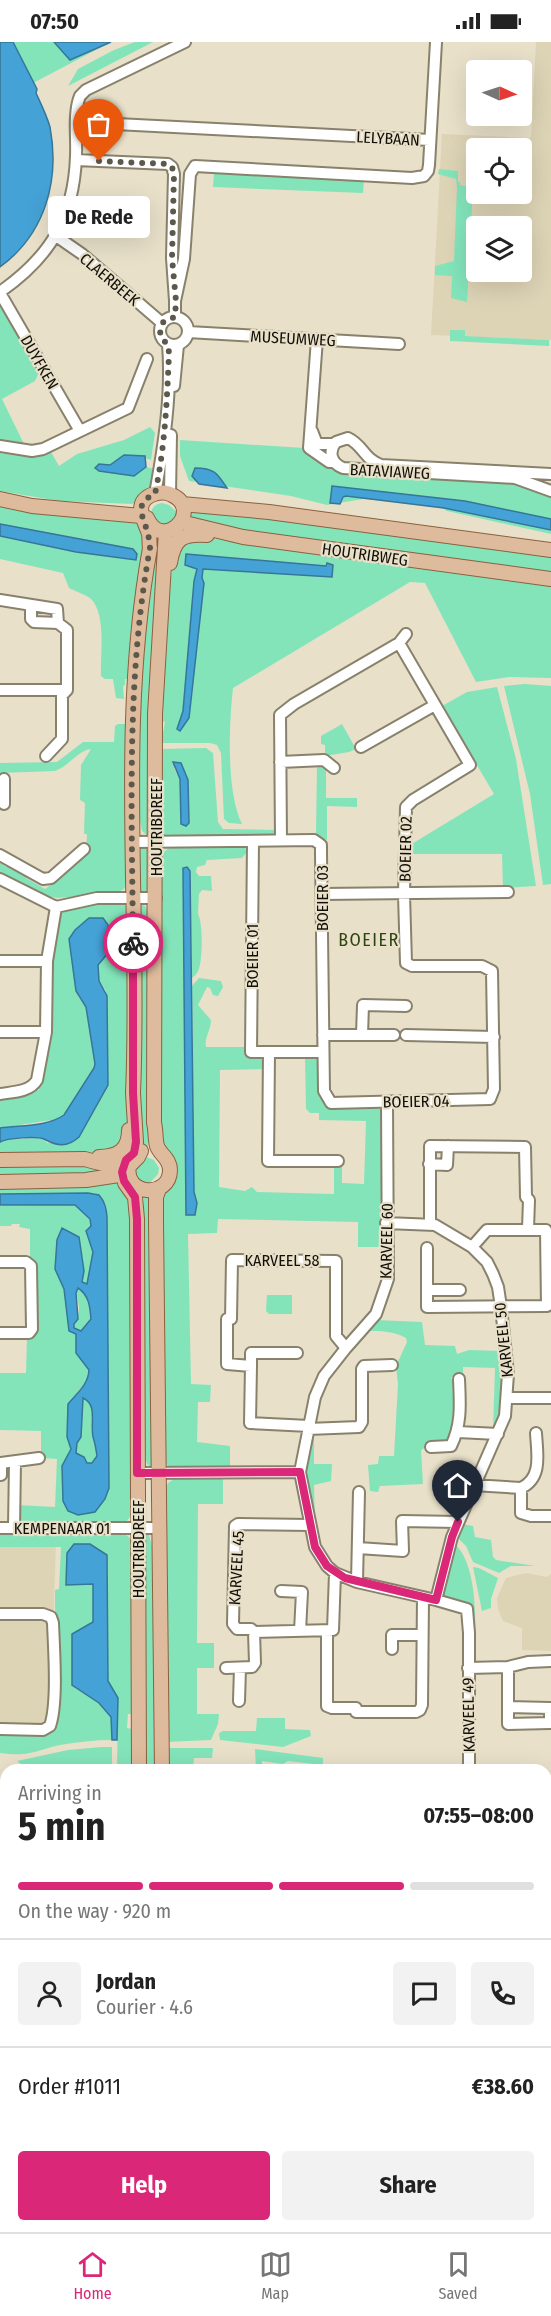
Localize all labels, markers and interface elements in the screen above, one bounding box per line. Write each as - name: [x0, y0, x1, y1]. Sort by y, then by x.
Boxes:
- text: 07:50: [30, 8, 79, 35]
- north arrow: [466, 60, 532, 126]
- map controls: [466, 60, 532, 282]
- pin: [73, 99, 124, 161]
- icon: bag: [82, 108, 115, 141]
- street label: LELYBAAN: [356, 127, 420, 150]
- button: locate: [466, 138, 532, 204]
- callout: De Rede: [48, 197, 150, 239]
- text: De Rede: [65, 205, 133, 229]
- button: layers: [466, 216, 532, 282]
- street label: CLAERBEEK: [76, 249, 144, 310]
- street label: MUSEUMWEG: [250, 327, 336, 350]
- street label: DUYFKEN: [16, 332, 63, 393]
- street label: BATAVIAWEG: [349, 460, 431, 483]
- street label: HOUTRIBWEG: [321, 539, 409, 570]
- street label: HOUTRIBDREEF: [147, 778, 166, 876]
- street label: BOEIER 02: [395, 816, 416, 882]
- street label: BOEIER 03: [313, 865, 332, 931]
- courier: [103, 913, 163, 973]
- street label: BOEIER 01: [243, 924, 262, 988]
- icon: bike: [117, 927, 150, 960]
- district label: BOEIER: [338, 929, 400, 951]
- street label: BOEIER 04: [383, 1091, 450, 1112]
- street label: KARVEEL 60: [376, 1203, 397, 1279]
- street label: KARVEEL 58: [245, 1251, 319, 1270]
- street label: KARVEEL 50: [490, 1302, 517, 1378]
- pin: [432, 1460, 483, 1522]
- icon: home: [441, 1469, 474, 1502]
- street label: HOUTRIBDREEF: [129, 1500, 148, 1598]
- street label: KEMPENAAR 01: [14, 1519, 110, 1538]
- street label: KARVEEL 45: [225, 1530, 248, 1606]
- street label: KARVEEL 49: [458, 1677, 479, 1753]
- text: Arriving in: [18, 1781, 102, 1805]
- text: 07:55–08:00: [423, 1802, 534, 1829]
- text: 5 min: [18, 1804, 106, 1850]
- text: On the way · 920 m: [18, 1899, 171, 1923]
- button: person: [18, 1962, 81, 2025]
- button: chat: [393, 1962, 456, 2025]
- button: phone: [471, 1962, 534, 2025]
- text: Jordan: [96, 1968, 156, 1995]
- text: Courier · 4.6: [96, 1995, 193, 2019]
- text: Order #1011: [18, 2073, 121, 2100]
- text: €38.60: [472, 2073, 534, 2100]
- button: Help: [18, 2151, 270, 2220]
- button: Share: [282, 2151, 534, 2220]
- tab: Home: [73, 2248, 112, 2303]
- tab: Map: [259, 2248, 292, 2303]
- tab: Saved: [438, 2248, 478, 2303]

